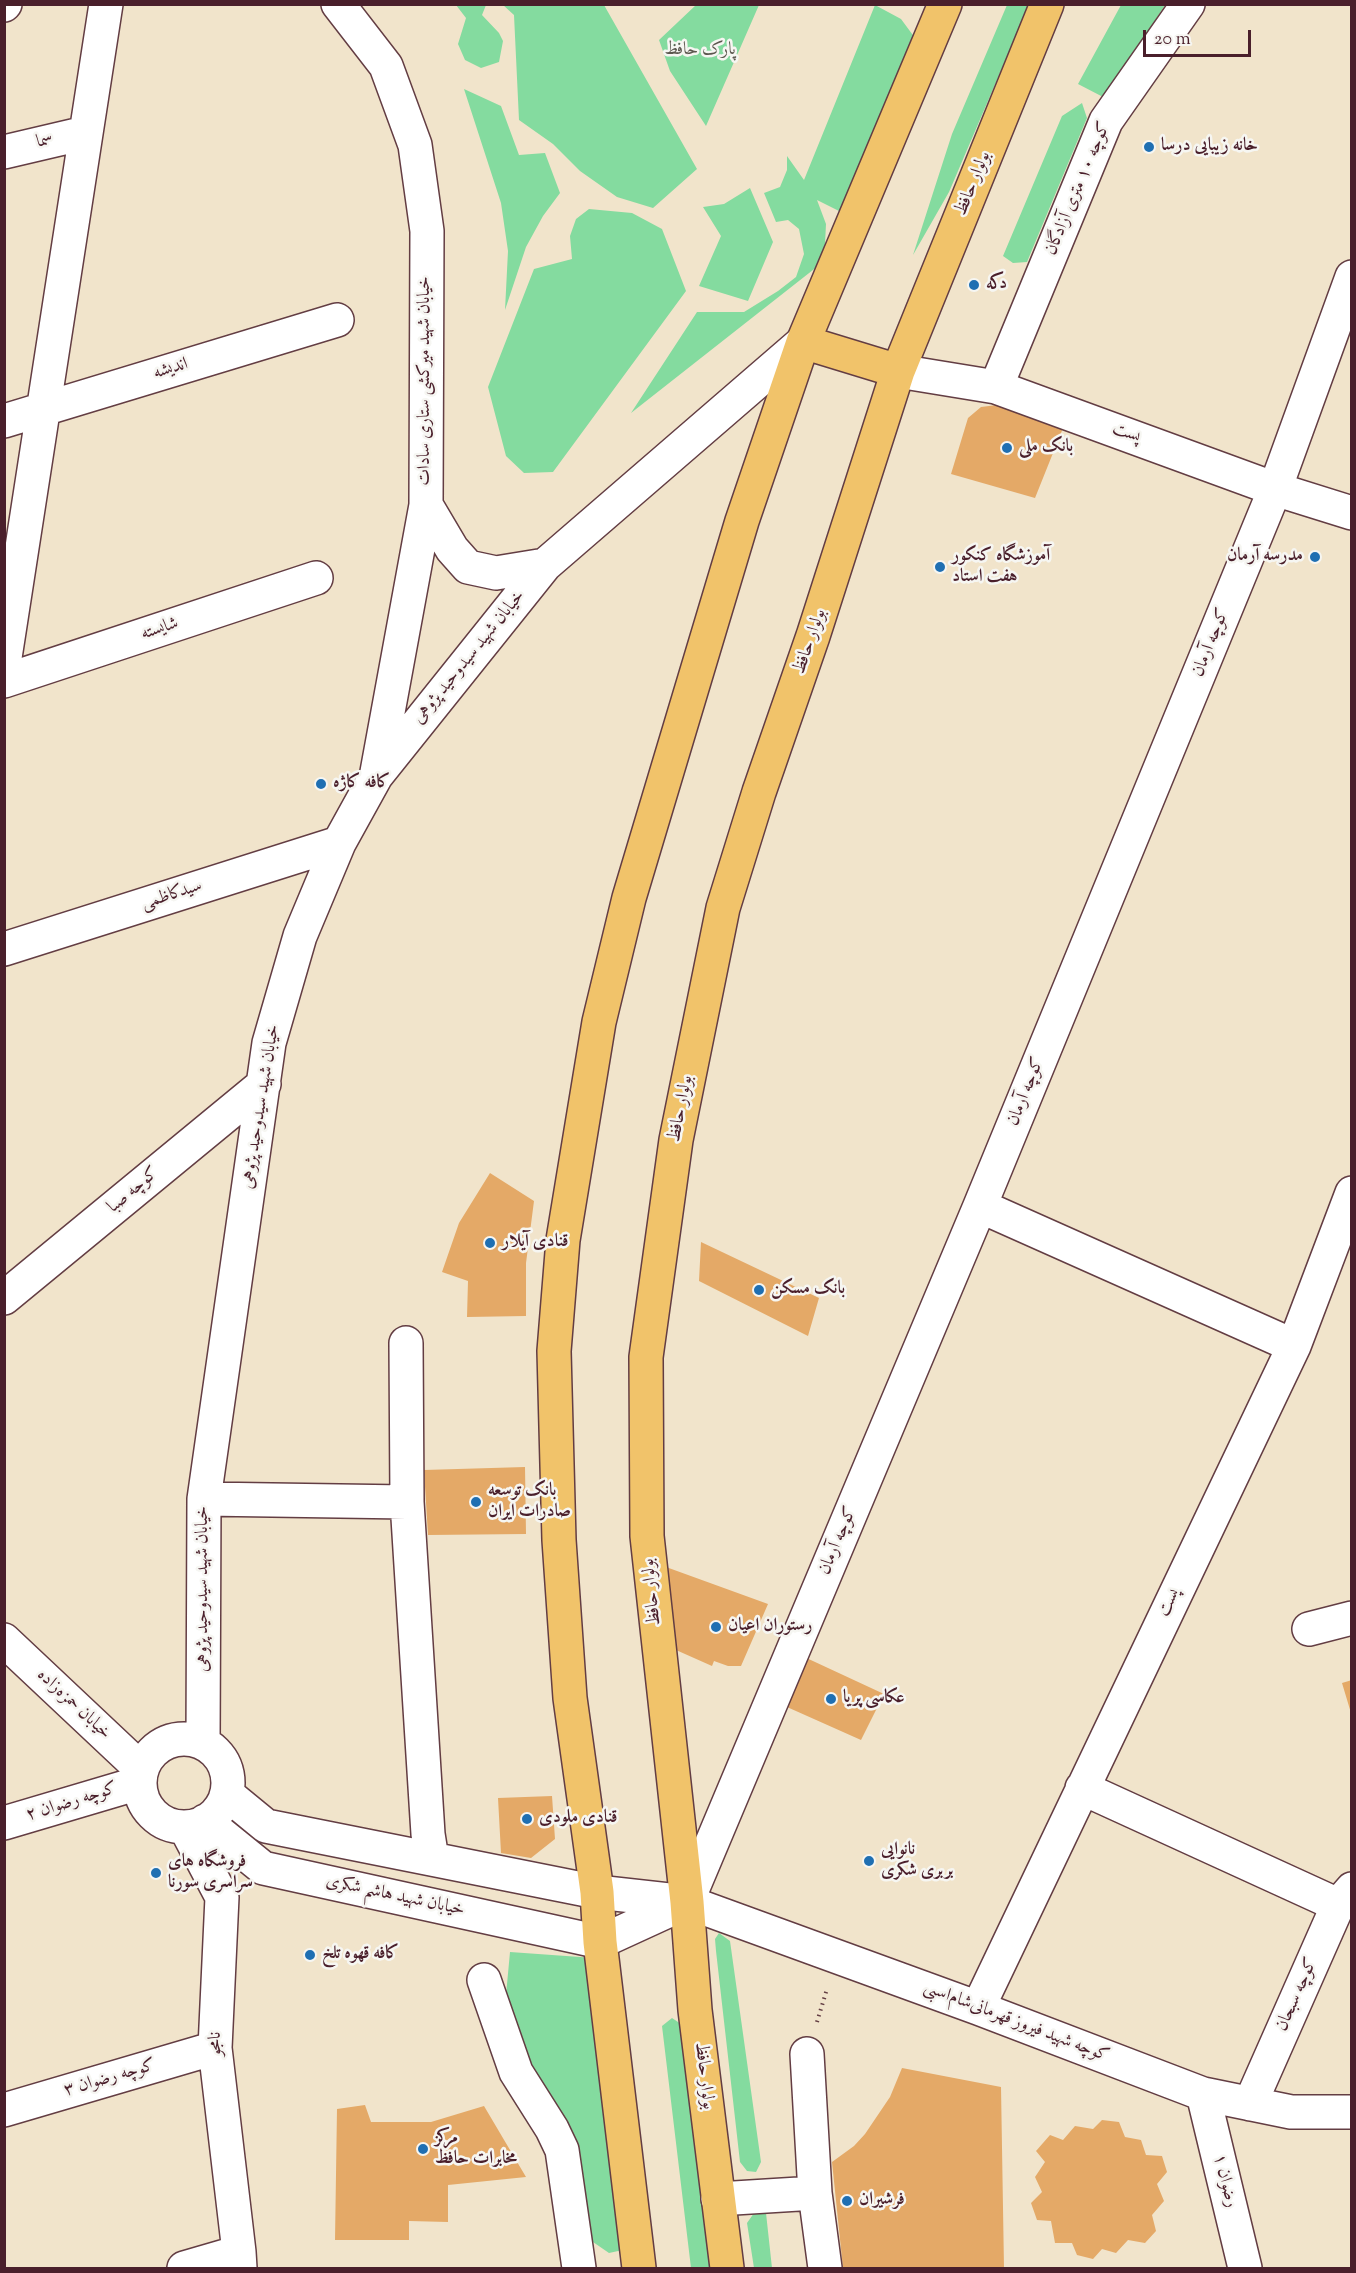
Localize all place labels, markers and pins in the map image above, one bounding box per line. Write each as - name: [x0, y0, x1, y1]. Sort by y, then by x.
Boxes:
- place label: خانه زیبایی درسا: [1161, 136, 1258, 158]
- marker: خانه زیبایی درسا: [1142, 140, 1156, 154]
- place label: دکه: [986, 274, 1007, 296]
- marker: دکه: [967, 278, 981, 292]
- place label: بانک ملی: [1019, 437, 1073, 459]
- marker: بانک ملی: [1000, 441, 1014, 455]
- place label: آموزشگاه کنکور هفت استاد: [952, 546, 1050, 588]
- place label: مدرسه آرمان: [1227, 546, 1303, 568]
- marker: مدرسه آرمان: [1308, 550, 1322, 564]
- marker: آموزشگاه کنکور هفت استاد: [933, 560, 947, 574]
- place label: کافه کاژه: [333, 773, 391, 795]
- marker: کافه کاژه: [314, 777, 328, 791]
- place label: قنادی آیلار: [502, 1232, 568, 1254]
- marker: قنادی آیلار: [483, 1236, 497, 1250]
- place label: بانک مسکن: [771, 1279, 845, 1301]
- marker: بانک مسکن: [752, 1283, 766, 1297]
- place label: بانک توسعه صادرات ایران: [488, 1481, 571, 1524]
- marker: بانک توسعه صادرات ایران: [469, 1495, 483, 1509]
- place label: رستوران اعیان: [728, 1616, 813, 1638]
- marker: رستوران اعیان: [709, 1620, 723, 1634]
- place label: عکاسی پریا: [843, 1688, 905, 1710]
- marker: عکاسی پریا: [824, 1692, 838, 1706]
- place label: قنادی ملودی: [539, 1808, 618, 1830]
- marker: قنادی ملودی: [520, 1812, 534, 1826]
- place label: نانوایی بربری شکری: [881, 1840, 953, 1882]
- place label: فروشگاه های سراسری سورنا: [168, 1852, 253, 1894]
- marker: نانوایی بربری شکری: [862, 1854, 876, 1868]
- marker: فروشگاه های سراسری سورنا: [149, 1866, 163, 1880]
- place label: کافه قهوه تلخ: [322, 1944, 399, 1966]
- marker: کافه قهوه تلخ: [303, 1948, 317, 1962]
- place label: مرکز مخابرات حافظ: [435, 2128, 517, 2170]
- marker: مرکز مخابرات حافظ: [416, 2142, 430, 2156]
- place label: فرشیران: [859, 2190, 905, 2212]
- marker: فرشیران: [840, 2194, 854, 2208]

